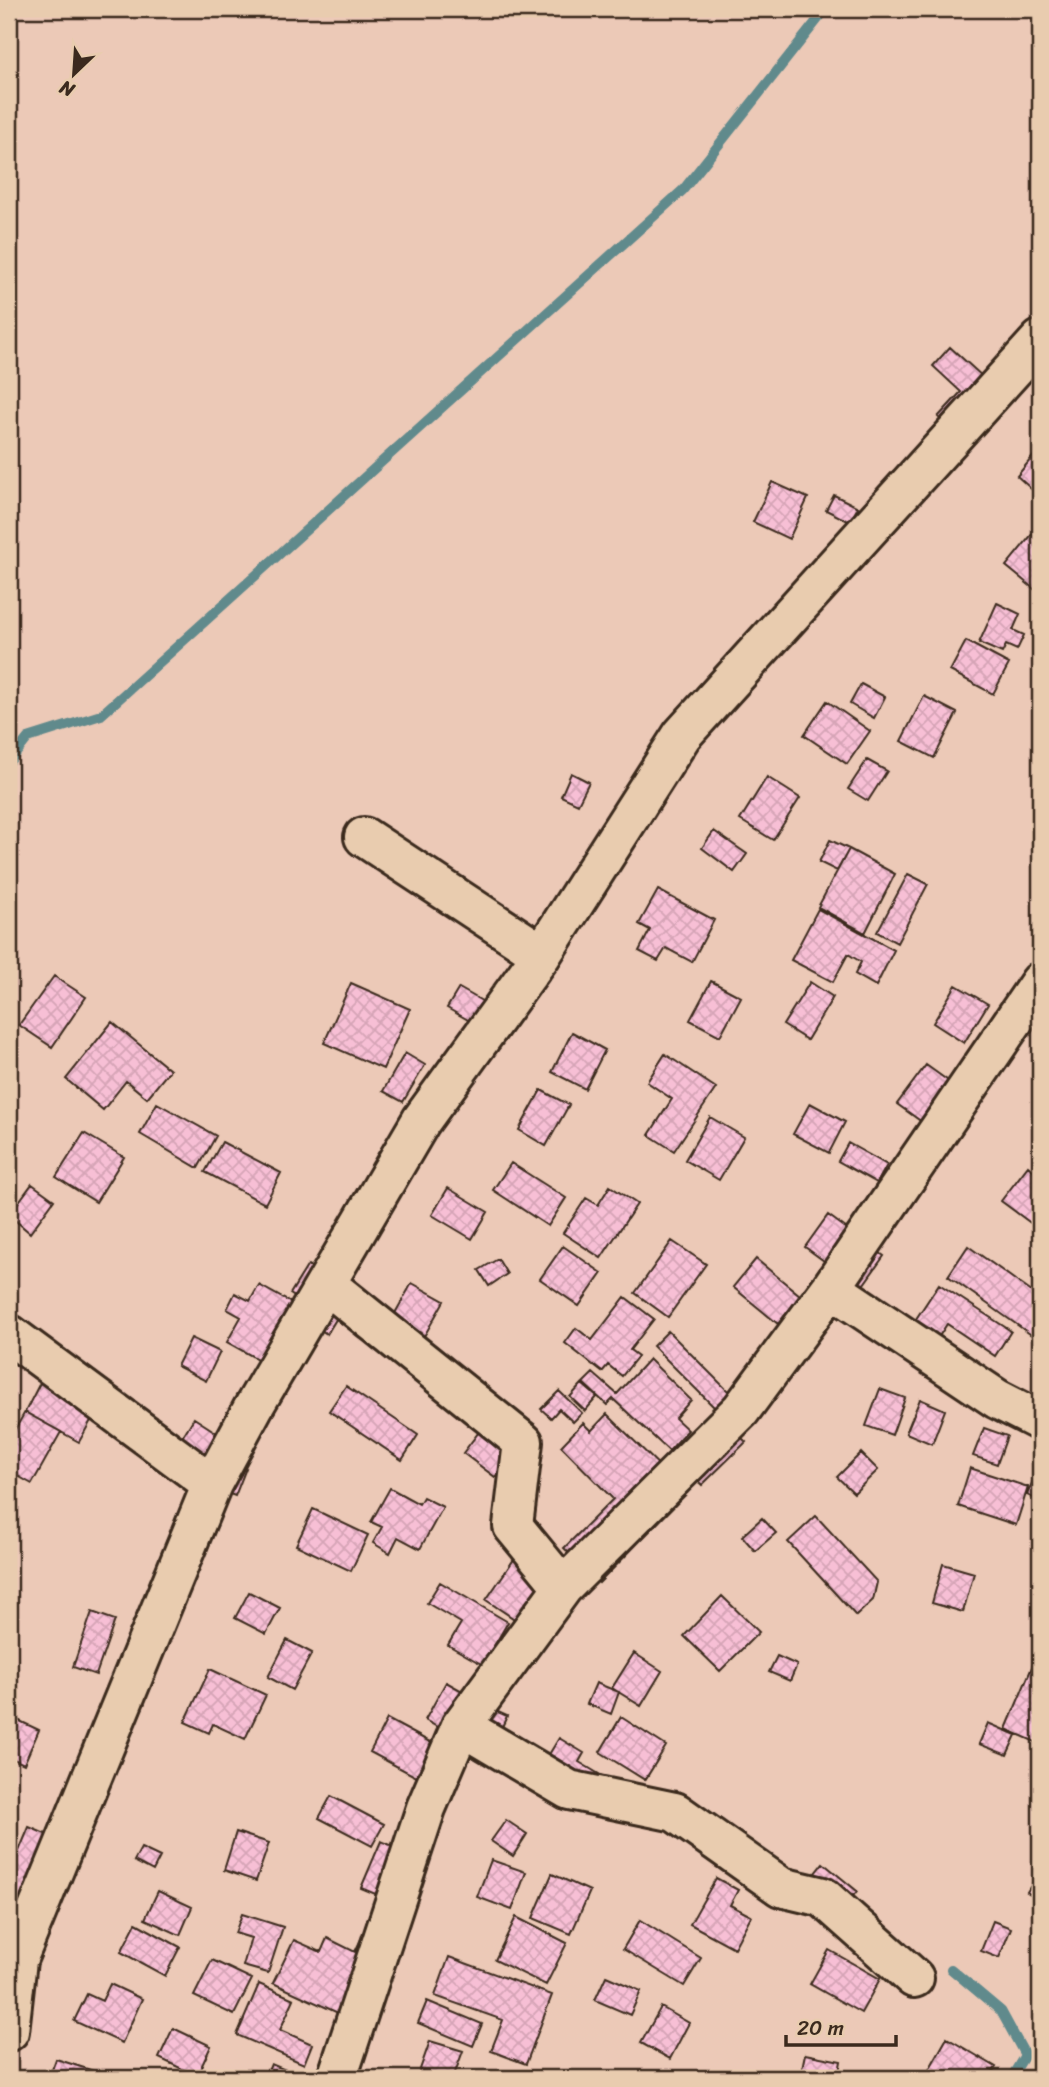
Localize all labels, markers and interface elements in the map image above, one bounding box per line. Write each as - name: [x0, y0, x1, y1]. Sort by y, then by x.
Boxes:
- north arrow: [38, 38, 108, 108]
- text: N: [53, 71, 81, 107]
- scale bar: [786, 2003, 897, 2047]
- text: 20 m: [797, 2009, 844, 2047]

